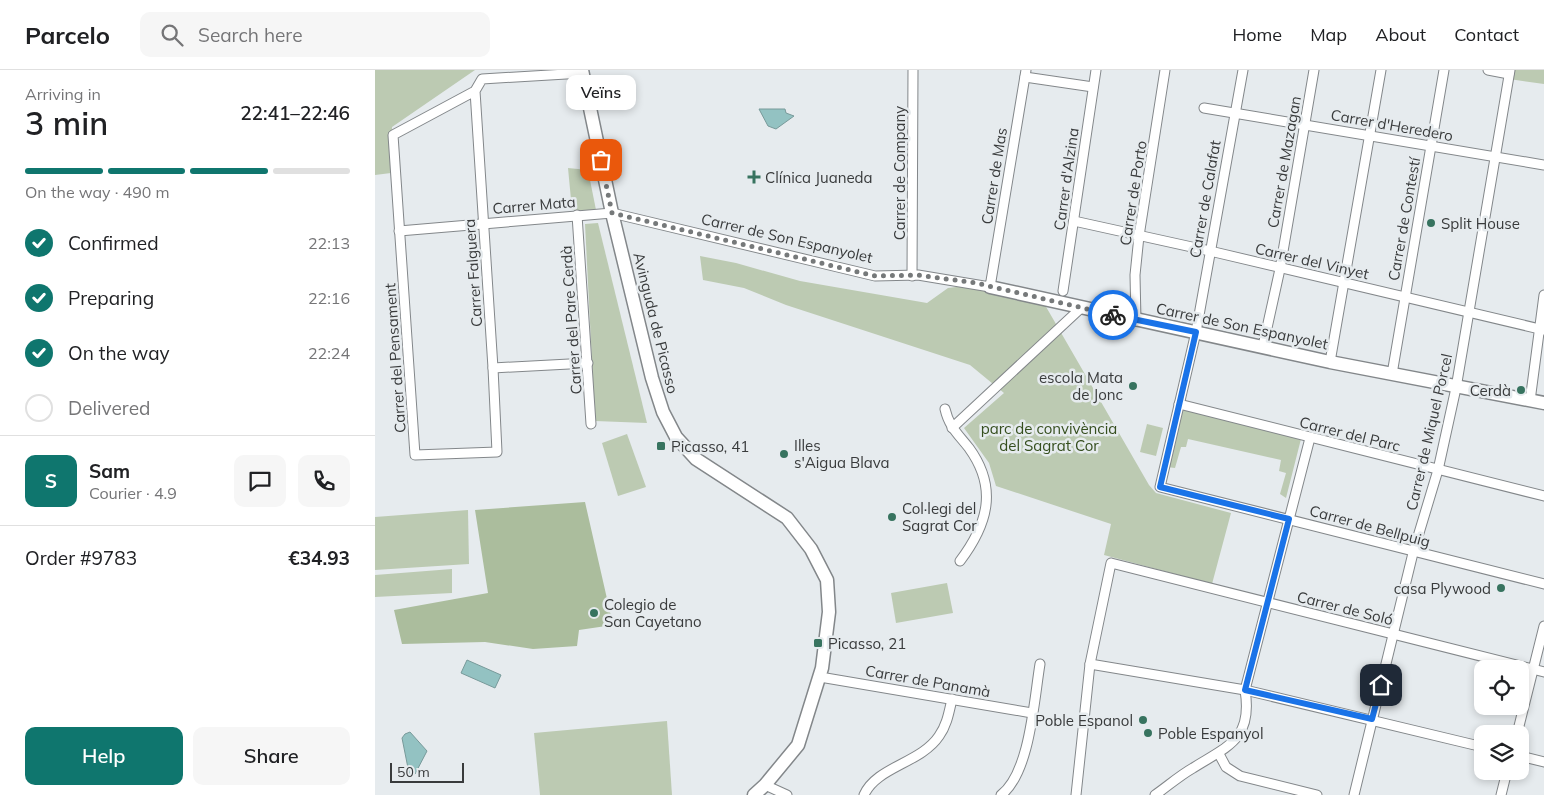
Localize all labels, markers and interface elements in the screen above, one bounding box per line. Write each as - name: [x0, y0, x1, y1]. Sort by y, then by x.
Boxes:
- search box: [140, 12, 490, 57]
- text: Parcelo: [25, 20, 110, 50]
- icon: search: [158, 21, 186, 49]
- text: Search here: [198, 23, 302, 47]
- text: Home: [1232, 23, 1282, 46]
- text: Map: [1310, 23, 1347, 46]
- text: About: [1375, 23, 1426, 46]
- text: Contact: [1454, 23, 1519, 46]
- callout: Veïns: [566, 75, 636, 110]
- text: Veïns: [581, 82, 621, 102]
- text: Arriving in: [25, 84, 101, 104]
- street label: Carrer de Mazagan: [1263, 94, 1305, 230]
- text: 22:41–22:46: [240, 101, 350, 125]
- text: 3 min: [25, 103, 108, 143]
- street label: Carrer d'Heredero: [1329, 105, 1455, 145]
- street label: Carrer de Company: [890, 106, 909, 240]
- street label: Carrer de Mas: [977, 126, 1011, 226]
- street label: Carrer d'Alzina: [1049, 126, 1083, 232]
- pin: [580, 139, 622, 181]
- street label: Carrer de Porto: [1115, 139, 1151, 247]
- street label: Carrer de Calafat: [1185, 139, 1225, 259]
- icon: bag: [587, 146, 615, 174]
- street label: Carrer de Contestí: [1384, 154, 1424, 282]
- place label: Clínica Juaneda: [765, 168, 873, 187]
- marker: Clínica Juaneda: [747, 170, 761, 184]
- text: On the way · 490 m: [25, 182, 170, 202]
- street label: Carrer Mata: [492, 192, 576, 218]
- street label: Carrer de Son Espanyolet: [699, 209, 875, 267]
- place label: Split House: [1441, 214, 1520, 233]
- marker: Split House: [1425, 217, 1437, 229]
- street label: Carrer Falguera: [460, 218, 486, 328]
- icon: check: [25, 229, 53, 257]
- text: Confirmed: [68, 231, 159, 255]
- text: 22:13: [308, 233, 350, 253]
- street label: Carrer del Vinyet: [1253, 239, 1371, 283]
- street label: Carrer del Pare Cerdà: [556, 245, 586, 395]
- street label: Avinguda de Picasso: [629, 250, 683, 396]
- street label: Carrer del Pensament: [380, 282, 410, 434]
- icon: check: [25, 284, 53, 312]
- text: Preparing: [68, 286, 154, 310]
- text: 22:16: [308, 288, 350, 308]
- courier: [1088, 290, 1138, 340]
- street label: Carrer de Son Espanyolet: [1154, 298, 1330, 354]
- icon: bike: [1099, 301, 1127, 329]
- icon: check: [25, 339, 53, 367]
- text: On the way: [68, 341, 170, 365]
- text: 22:24: [308, 343, 350, 363]
- street label: Carrer de Miquel Porcel: [1402, 352, 1456, 512]
- place label: escola Mata de Jonc: [1039, 368, 1123, 404]
- marker: escola Mata de Jonc: [1127, 380, 1139, 392]
- place label: Cerdà: [1470, 381, 1511, 400]
- marker: Cerdà: [1515, 384, 1527, 396]
- text: Delivered: [68, 396, 150, 420]
- street label: Carrer del Parc: [1298, 412, 1402, 456]
- park label: parc de convivència del Sagrat Cor: [981, 419, 1117, 455]
- place label: Illes s'Aigua Blava: [794, 436, 889, 472]
- place label: Picasso, 41: [671, 437, 749, 456]
- marker: Picasso, 41: [655, 440, 667, 452]
- marker: Illes s'Aigua Blava: [778, 448, 790, 460]
- button: chat: [234, 455, 286, 507]
- button: phone: [298, 455, 350, 507]
- text: Sam: [89, 459, 130, 483]
- text: S: [45, 469, 57, 493]
- text: Courier · 4.9: [89, 483, 177, 503]
- place label: Col·legi del Sagrat Cor: [902, 499, 977, 535]
- street label: Carrer de Bellpuig: [1308, 501, 1432, 551]
- marker: Col·legi del Sagrat Cor: [886, 511, 898, 523]
- text: Order #9783: [25, 546, 137, 570]
- text: €34.93: [288, 546, 350, 570]
- place label: casa Plywood: [1394, 579, 1491, 598]
- marker: casa Plywood: [1495, 582, 1507, 594]
- street label: Carrer de Soló: [1295, 587, 1395, 629]
- place label: Colegio de San Cayetano: [604, 595, 702, 631]
- marker: Colegio de San Cayetano: [588, 607, 600, 619]
- place label: Picasso, 21: [828, 634, 906, 653]
- marker: Picasso, 21: [812, 637, 824, 649]
- map controls: [1474, 660, 1529, 780]
- button: locate: [1474, 660, 1529, 715]
- street label: Carrer de Panamà: [864, 661, 992, 701]
- pin: [1360, 664, 1402, 706]
- icon: home: [1367, 671, 1395, 699]
- place label: Poble Espanol: [1035, 711, 1133, 730]
- marker: Poble Espanol: [1137, 714, 1149, 726]
- place label: Poble Espanyol: [1158, 724, 1264, 743]
- button: layers: [1474, 725, 1529, 780]
- button: Help: [25, 727, 183, 785]
- button: Share: [193, 727, 350, 785]
- marker: Poble Espanyol: [1142, 727, 1154, 739]
- scale bar: [390, 760, 464, 783]
- text: 50 m: [397, 763, 430, 781]

